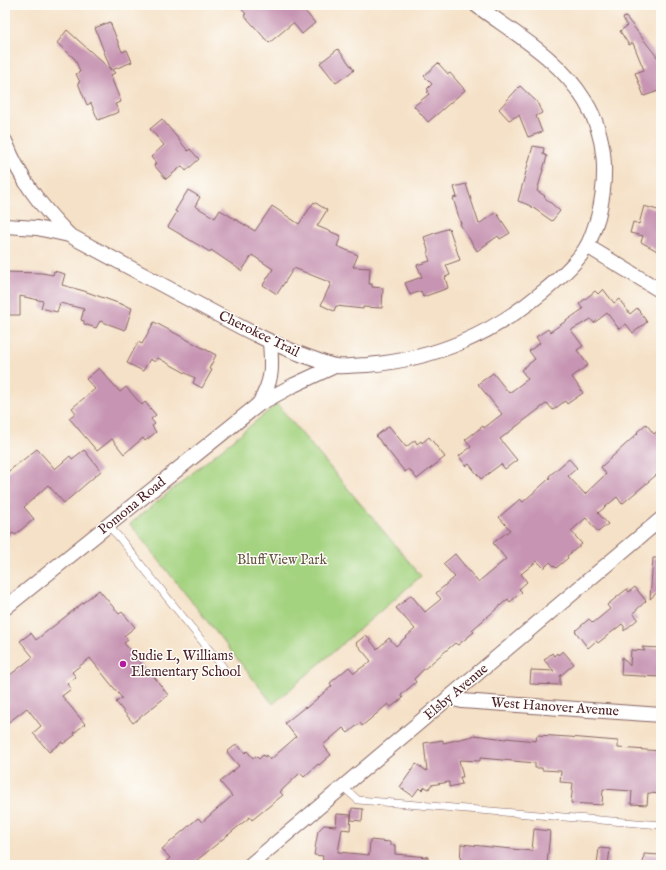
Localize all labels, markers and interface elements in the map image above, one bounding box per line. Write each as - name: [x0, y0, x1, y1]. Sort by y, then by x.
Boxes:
- street label: Cherokee Trail: [216, 307, 302, 361]
- street label: Pomona Road: [95, 473, 170, 539]
- park label: Bluff View Park: [237, 551, 327, 569]
- place label: Sudie L, Williams Elementary School: [131, 647, 241, 681]
- marker: Sudie L, Williams Elementary School: [118, 659, 128, 669]
- street label: Elsby Avenue: [420, 659, 492, 724]
- street label: West Hanover Avenue: [490, 694, 620, 720]

